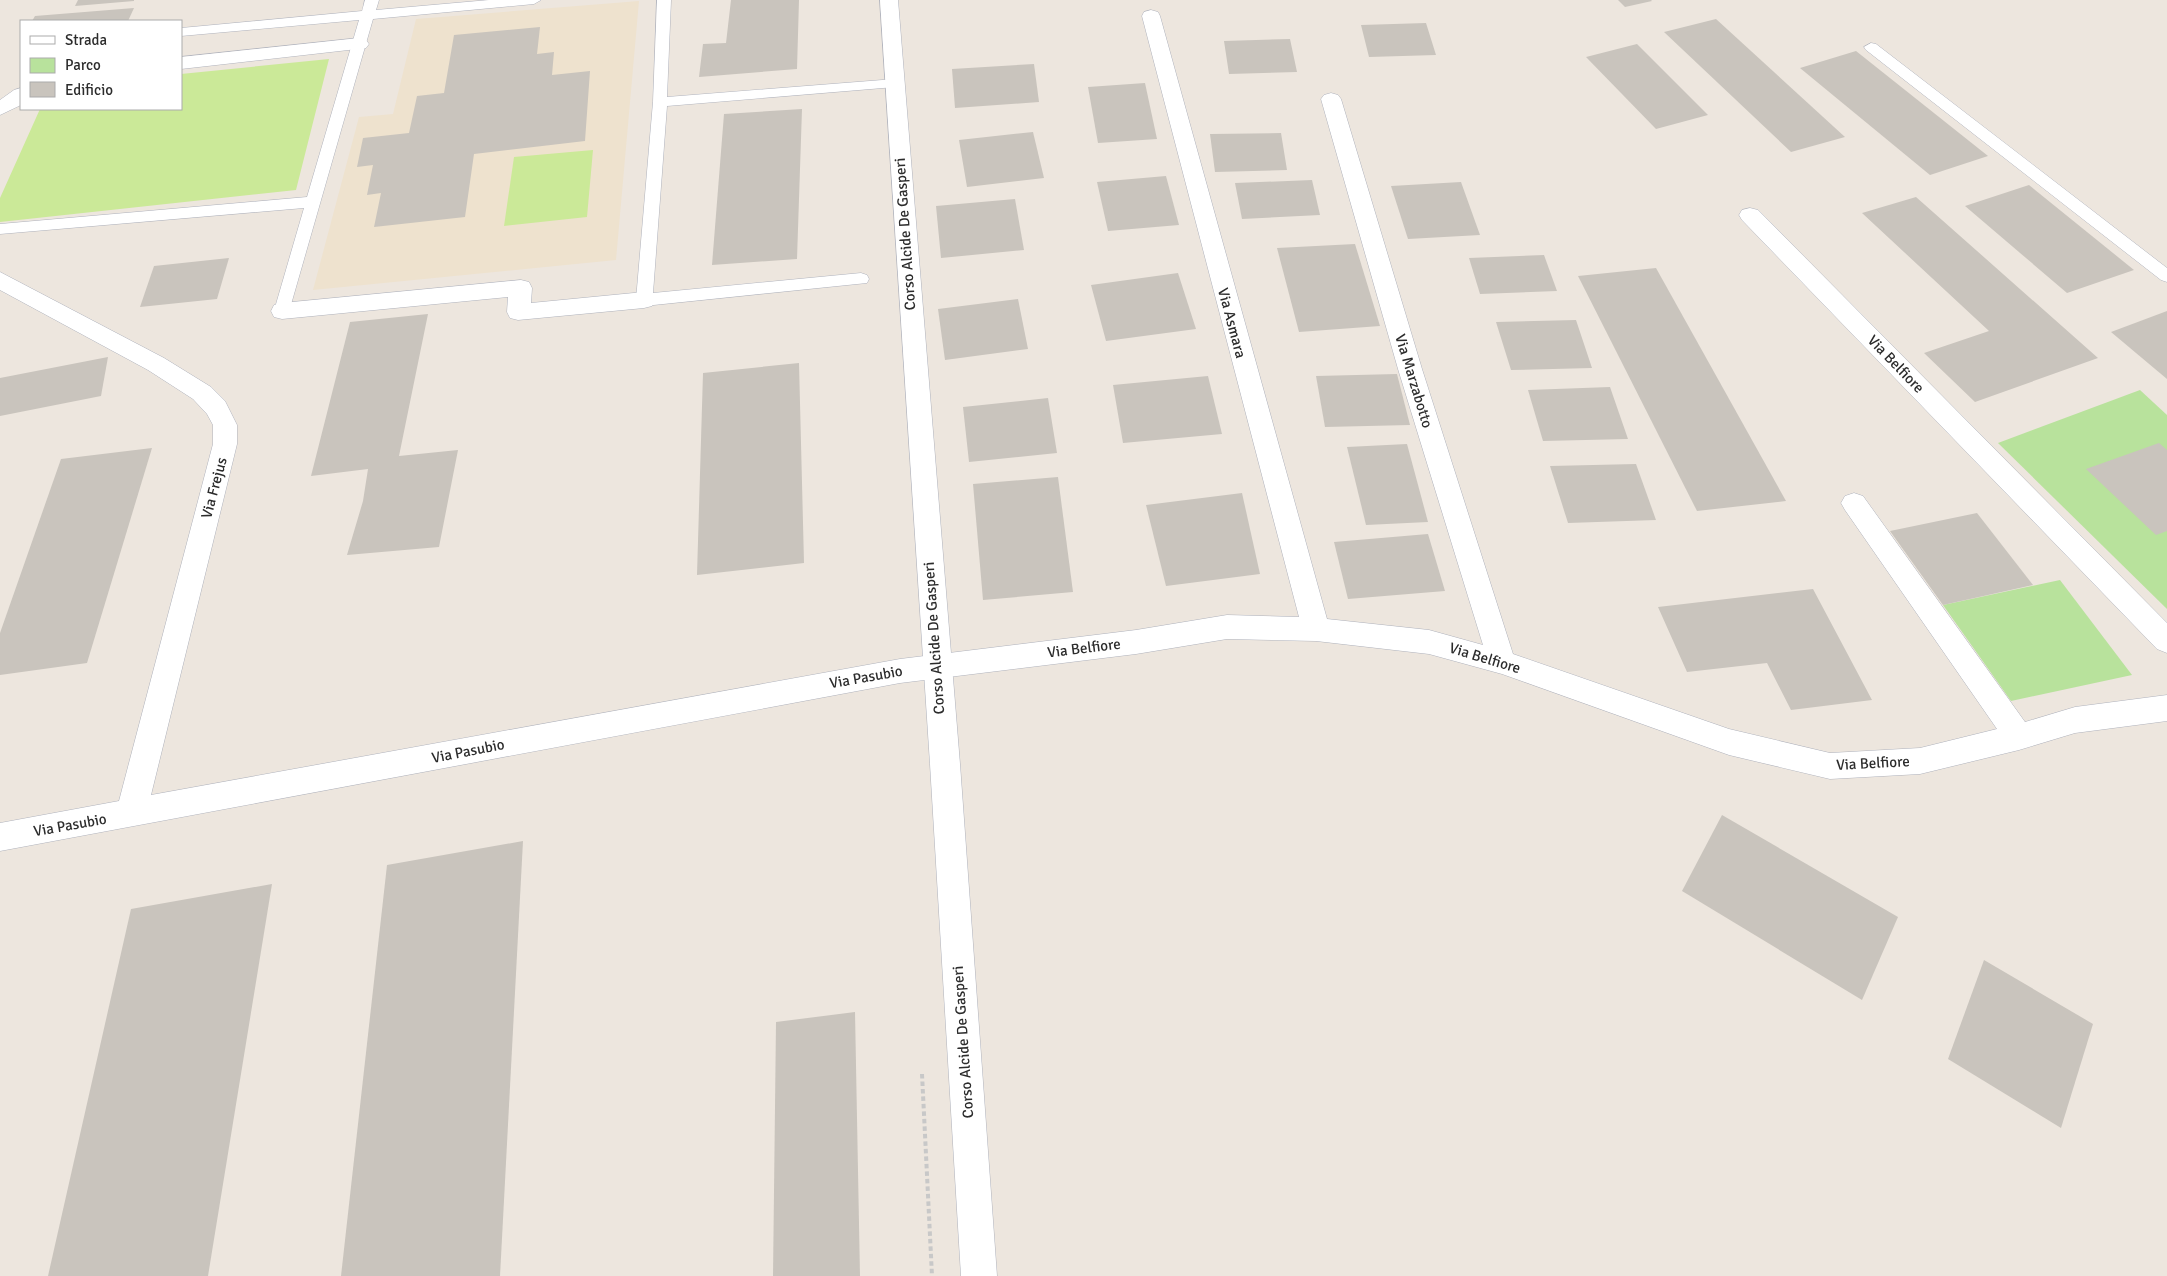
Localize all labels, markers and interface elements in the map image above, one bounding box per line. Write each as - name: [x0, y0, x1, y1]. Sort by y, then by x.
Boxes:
- legend: [20, 20, 182, 110]
- text: Strada: [65, 31, 107, 49]
- text: Parco: [65, 56, 101, 74]
- text: Edificio: [65, 81, 113, 99]
- street label: Corso Alcide De Gasperi: [891, 157, 919, 311]
- street label: Via Asmara: [1214, 286, 1250, 360]
- street label: Via Belfiore: [1864, 331, 1928, 397]
- street label: Via Marzabotto: [1391, 332, 1437, 430]
- street label: Via Frejus: [197, 455, 231, 521]
- street label: Corso Alcide De Gasperi: [920, 561, 948, 715]
- street label: Via Belfiore: [1046, 635, 1122, 661]
- street label: Via Belfiore: [1447, 639, 1523, 677]
- street label: Via Pasubio: [828, 662, 904, 692]
- street label: Via Pasubio: [430, 735, 506, 767]
- street label: Via Belfiore: [1836, 752, 1910, 774]
- street label: Via Pasubio: [32, 810, 108, 840]
- street label: Corso Alcide De Gasperi: [949, 965, 977, 1119]

